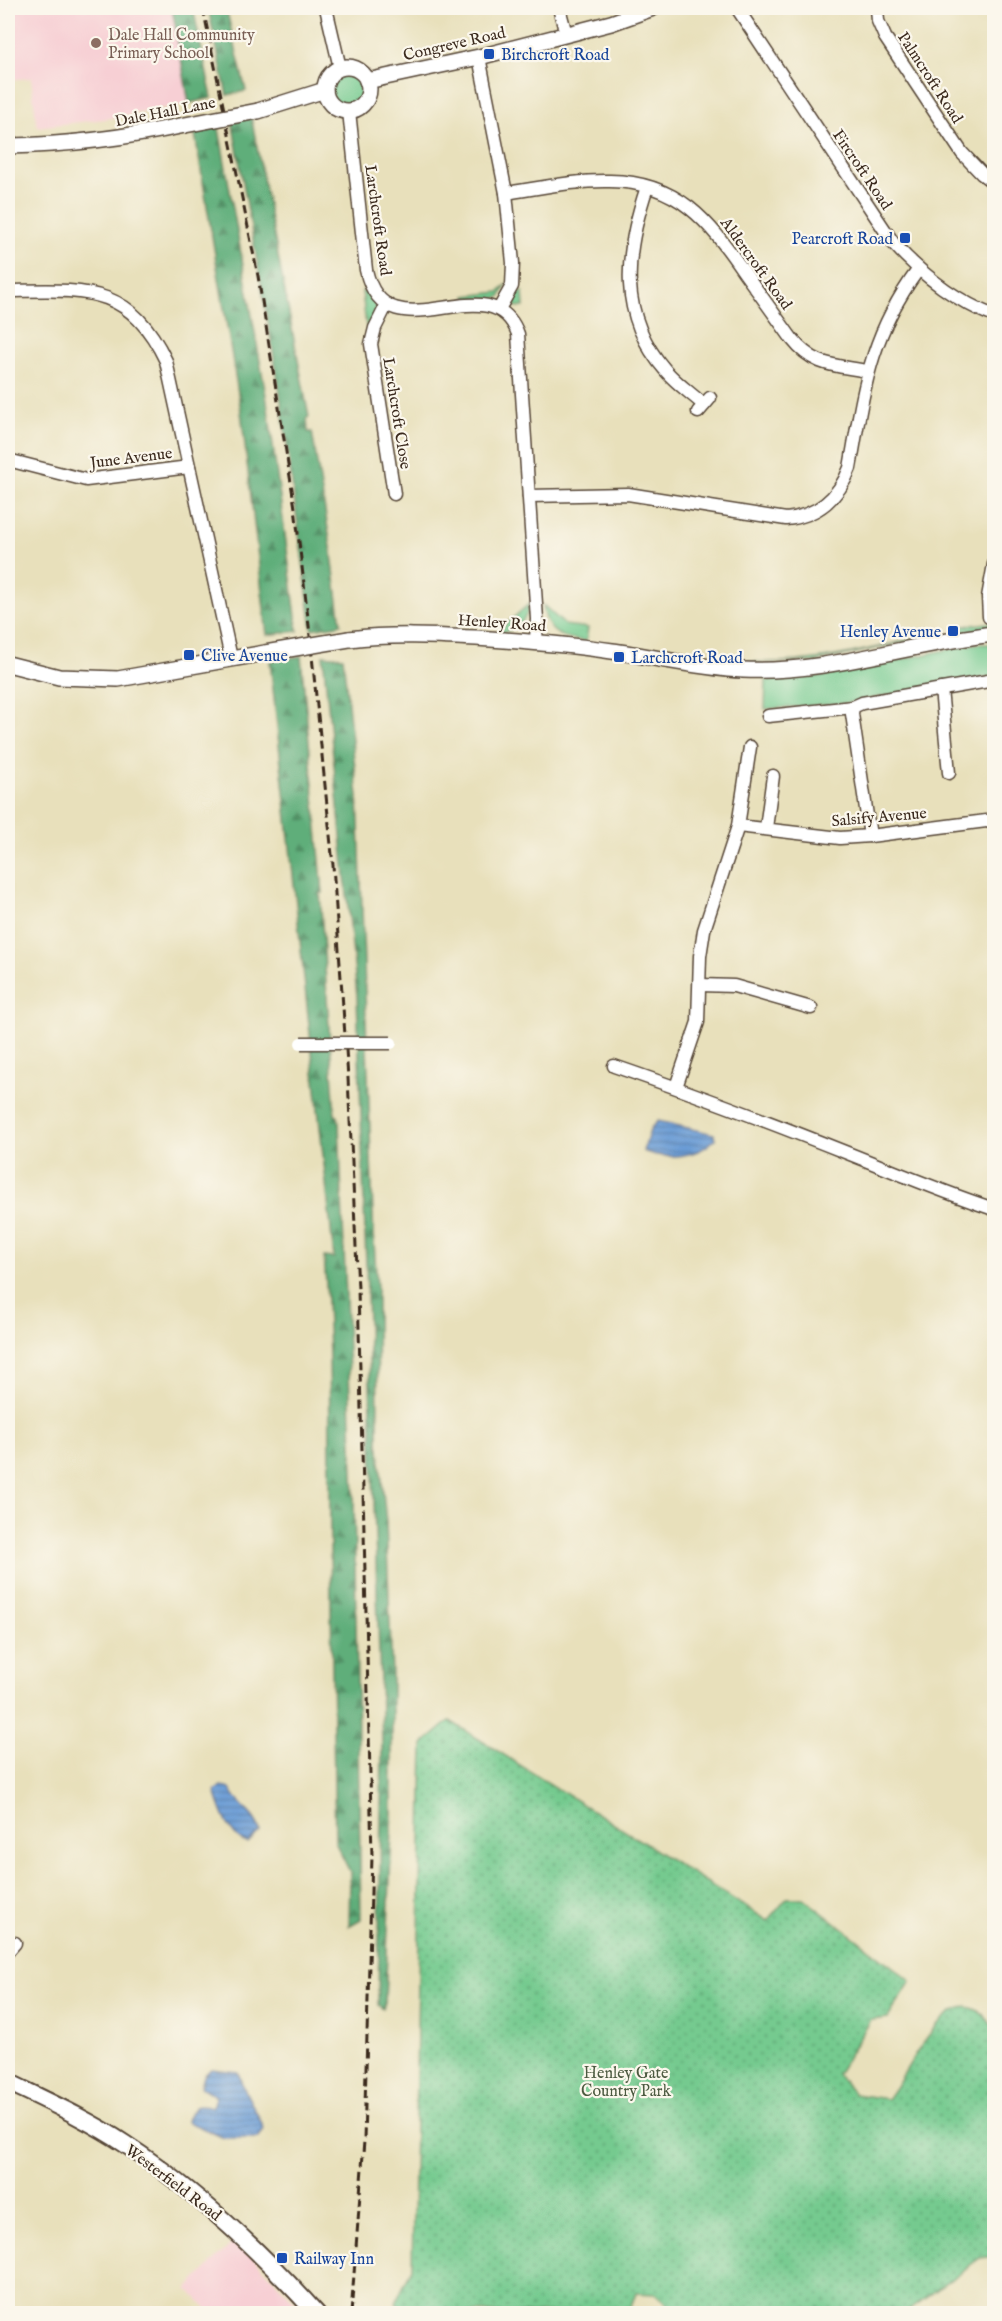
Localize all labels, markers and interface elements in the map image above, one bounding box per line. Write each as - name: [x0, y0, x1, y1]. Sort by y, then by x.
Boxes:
- street label: Congreve Road: [401, 23, 508, 66]
- place label: Dale Hall Community Primary School: [108, 26, 255, 64]
- street label: Palmcroft Road: [892, 29, 967, 128]
- marker: Dale Hall Community Primary School: [89, 36, 103, 50]
- place label: Birchcroft Road: [501, 46, 610, 66]
- marker: Birchcroft Road: [482, 47, 496, 61]
- street label: Dale Hall Lane: [113, 93, 217, 133]
- street label: Fircroft Road: [827, 126, 896, 214]
- street label: Larchcroft Road: [359, 164, 395, 277]
- street label: Aldercroft Road: [715, 213, 796, 315]
- place label: Pearcroft Road: [792, 230, 893, 250]
- marker: Pearcroft Road: [898, 231, 912, 245]
- street label: Larchcroft Close: [377, 356, 415, 471]
- street label: June Avenue: [87, 444, 173, 474]
- street label: Henley Road: [457, 611, 547, 637]
- place label: Henley Avenue: [840, 623, 941, 643]
- marker: Henley Avenue: [946, 624, 960, 638]
- place label: Clive Avenue: [201, 647, 288, 667]
- marker: Clive Avenue: [182, 648, 196, 662]
- place label: Larchcroft Road: [631, 649, 743, 669]
- marker: Larchcroft Road: [612, 650, 626, 664]
- street label: Salsify Avenue: [831, 804, 928, 832]
- park label: Henley Gate Country Park: [581, 2064, 671, 2102]
- street label: Westerfield Road: [121, 2141, 225, 2227]
- place label: Railway Inn: [294, 2250, 374, 2270]
- marker: Railway Inn: [275, 2251, 289, 2265]

